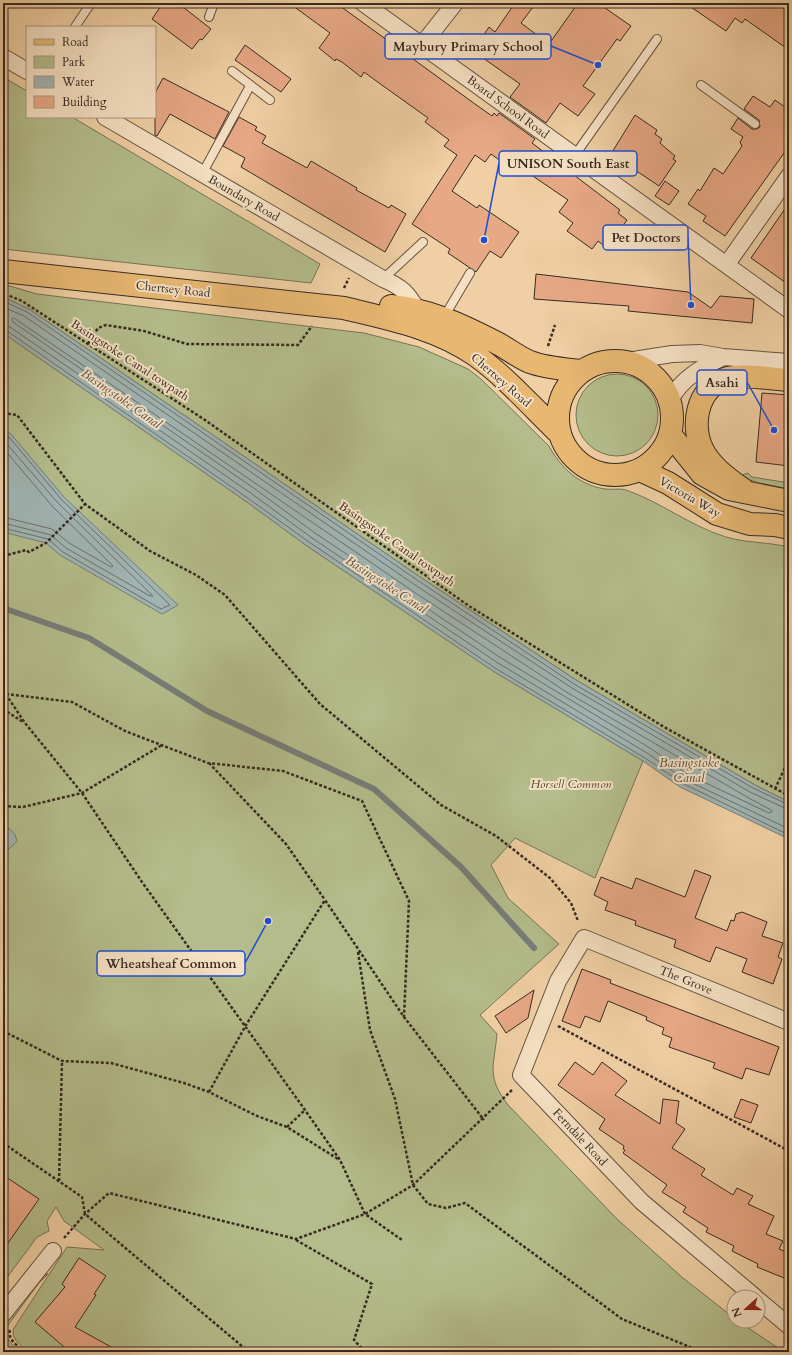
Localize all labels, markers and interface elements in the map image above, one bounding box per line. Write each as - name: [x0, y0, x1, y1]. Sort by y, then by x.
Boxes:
- legend: [26, 26, 156, 118]
- text: Road: [62, 34, 89, 50]
- callout: Maybury Primary School: [385, 34, 551, 59]
- text: Maybury Primary School: [393, 38, 543, 56]
- text: Park: [62, 54, 86, 70]
- street label: Board School Road: [464, 72, 553, 142]
- text: Water: [61, 74, 95, 90]
- text: Building: [62, 94, 107, 110]
- callout: UNISON South East: [499, 151, 637, 176]
- text: UNISON South East: [507, 155, 630, 173]
- street label: Boundary Road: [205, 171, 283, 225]
- callout: Pet Doctors: [603, 225, 688, 250]
- text: Pet Doctors: [612, 229, 681, 247]
- street label: Chertsey Road: [135, 277, 212, 301]
- street label: Basingstoke Canal towpath: [68, 316, 192, 404]
- street label: Chertsey Road: [468, 349, 535, 411]
- water label: Basingstoke Canal: [79, 365, 165, 431]
- callout: Asahi: [697, 370, 747, 395]
- text: Asahi: [705, 374, 739, 392]
- street label: Victoria Way: [656, 473, 724, 521]
- street label: Basingstoke Canal towpath: [336, 498, 458, 590]
- water label: Basingstoke Canal: [343, 552, 431, 616]
- water label: Basingstoke Canal: [659, 754, 720, 787]
- park label: Horsell Common: [531, 776, 612, 792]
- callout: Wheatsheaf Common: [97, 951, 245, 976]
- text: Wheatsheaf Common: [104, 955, 237, 973]
- street label: The Grove: [657, 962, 715, 998]
- street label: Ferndale Road: [549, 1105, 611, 1170]
- north arrow: [726, 1289, 766, 1329]
- text: N: [728, 1305, 746, 1320]

